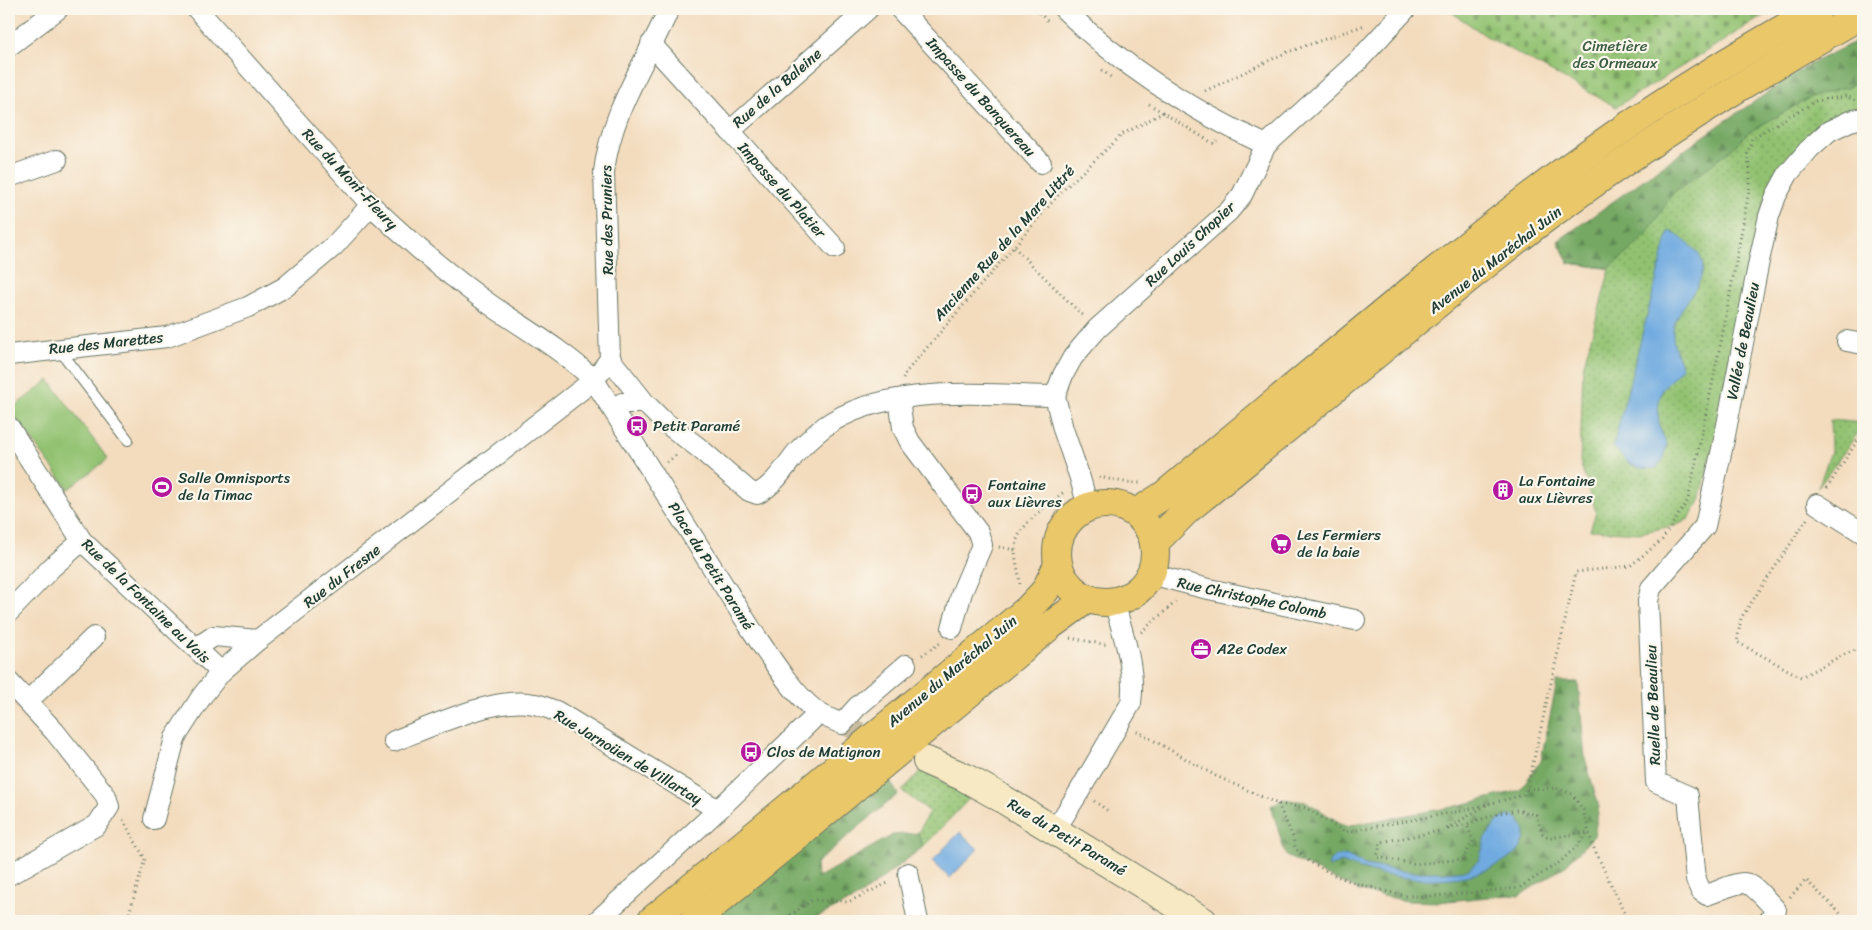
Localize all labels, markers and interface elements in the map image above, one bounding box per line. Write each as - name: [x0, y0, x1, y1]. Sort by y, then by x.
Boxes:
- street label: Impasse du Banquereau: [919, 30, 1042, 163]
- park label: Cimetière des Ormeaux: [1573, 33, 1658, 76]
- street label: Rue de la Baleine: [726, 41, 828, 135]
- street label: Rue du Mont-Fleury: [296, 122, 405, 236]
- street label: Impasse du Platier: [731, 135, 833, 245]
- street label: Ancienne Rue de la Mare Littré: [926, 159, 1082, 328]
- street label: Rue des Pruniers: [593, 164, 621, 275]
- street label: Rue Louis Chopier: [1139, 194, 1242, 293]
- street label: Avenue du Maréchal Juin: [1422, 199, 1567, 321]
- street label: Vallée de Beaulieu: [1719, 280, 1767, 402]
- street label: Rue des Marettes: [48, 324, 165, 362]
- place label: Petit Paramé: [653, 413, 741, 439]
- bus stop icon: Petit Paramé: [625, 414, 649, 438]
- place label: Salle Omnisports de la Timac: [178, 465, 291, 508]
- place label: La Fontaine aux Lièvres: [1519, 468, 1596, 511]
- place label: Fontaine aux Lièvres: [988, 472, 1062, 515]
- sports icon: Salle Omnisports de la Timac: [150, 475, 174, 499]
- building icon: La Fontaine aux Lièvres: [1491, 478, 1515, 502]
- bus stop icon: Fontaine aux Lièvres: [960, 482, 984, 506]
- street label: Place du Petit Paramé: [661, 497, 761, 635]
- place label: Les Fermiers de la baie: [1297, 522, 1381, 565]
- street label: Rue de la Fontaine au Vais: [75, 532, 217, 670]
- supermarket icon: Les Fermiers de la baie: [1269, 532, 1293, 556]
- street label: Rue du Fresne: [298, 537, 387, 615]
- street label: Rue Christophe Colomb: [1175, 569, 1329, 627]
- street label: Avenue du Maréchal Juin: [880, 608, 1023, 734]
- place label: A2e Codex: [1216, 636, 1287, 662]
- office icon: A2e Codex: [1189, 637, 1213, 661]
- street label: Ruelle de Beaulieu: [1638, 644, 1668, 766]
- street label: Rue Jarnoüen de Villartay: [549, 702, 707, 812]
- place label: Clos de Matignon: [767, 739, 880, 765]
- bus stop icon: Clos de Matignon: [739, 740, 763, 764]
- street label: Rue du Petit Paramé: [1002, 791, 1132, 883]

